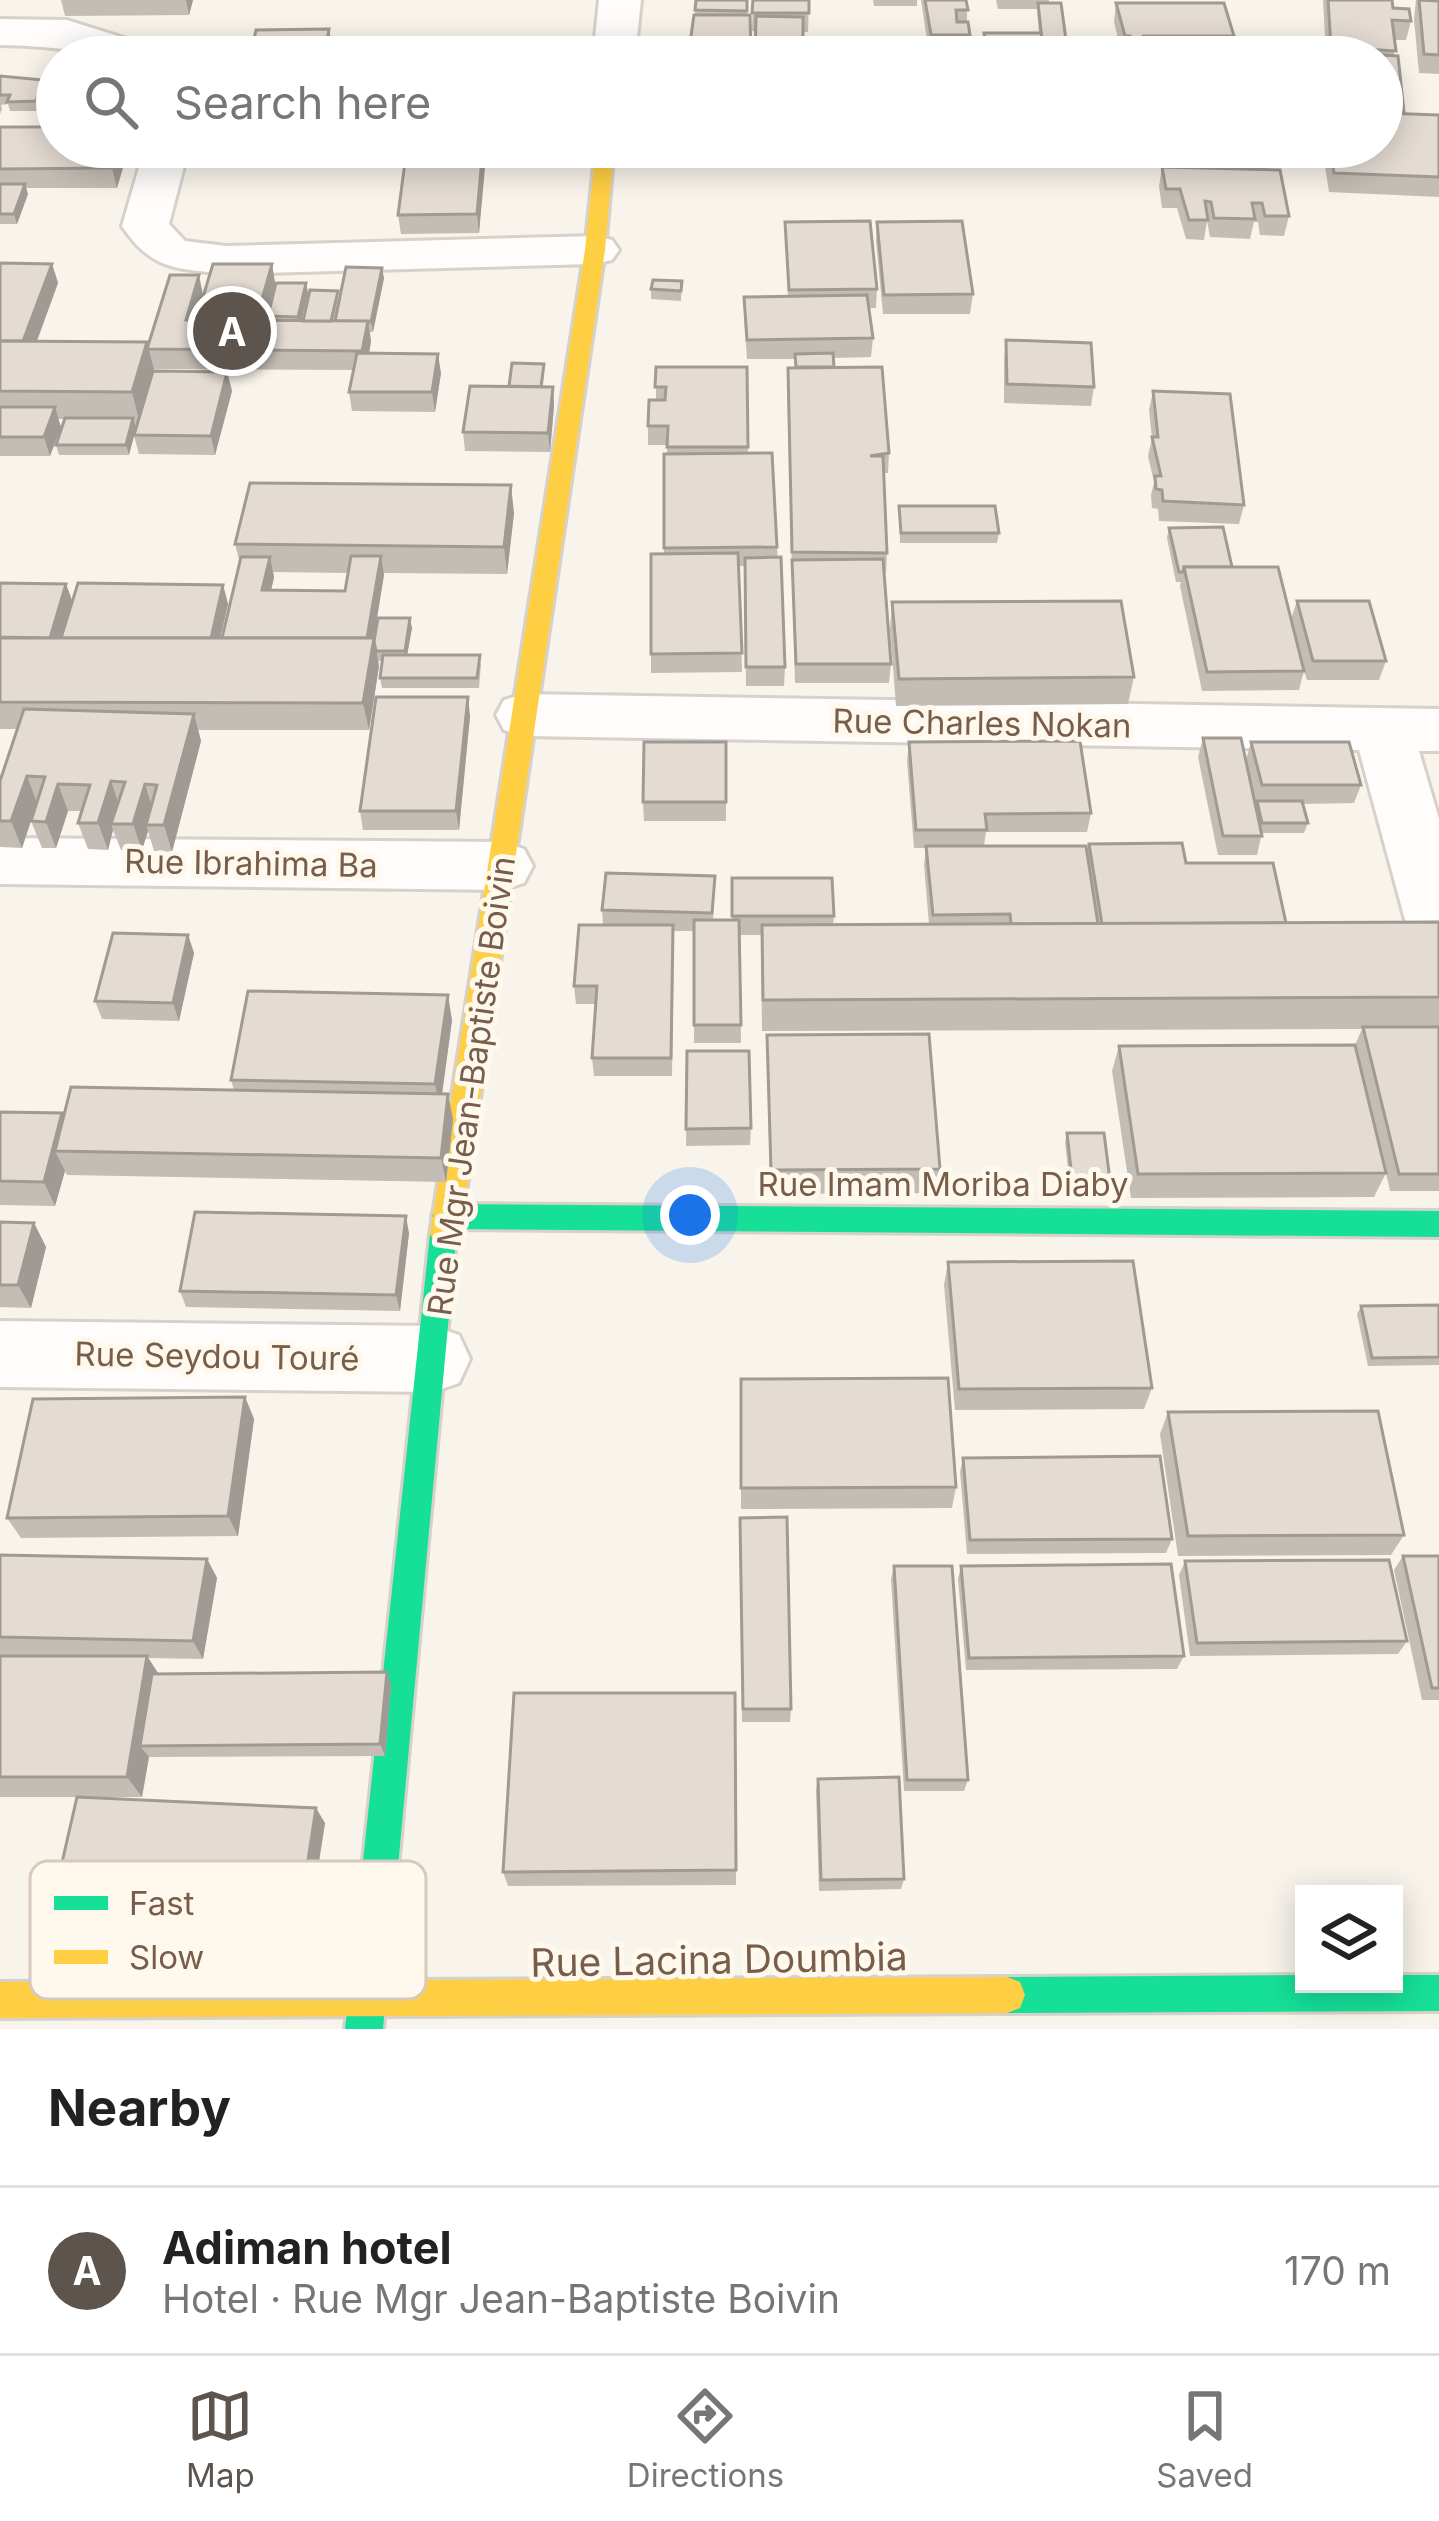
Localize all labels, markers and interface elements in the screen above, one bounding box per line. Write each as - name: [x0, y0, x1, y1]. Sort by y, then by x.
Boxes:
- search box: [36, 36, 1403, 168]
- icon: search: [78, 69, 144, 135]
- text: Search here: [174, 75, 431, 130]
- pin: A: [193, 286, 271, 376]
- street label: Rue Charles Nokan: [832, 700, 1132, 746]
- street label: Rue Ibrahima Ba: [124, 841, 378, 885]
- street label: Rue Mgr Jean-Baptiste Boivin: [419, 854, 523, 1318]
- street label: Rue Imam Moriba Diaby: [757, 1164, 1129, 1204]
- your location: [660, 1185, 720, 1245]
- street label: Rue Seydou Touré: [74, 1334, 360, 1378]
- legend: [30, 1861, 426, 1999]
- text: Fast: [129, 1883, 195, 1923]
- map controls: [1295, 1885, 1403, 1993]
- button: layers: [1295, 1885, 1403, 1993]
- street label: Rue Lacina Doumbia: [530, 1932, 908, 1986]
- text: Slow: [129, 1937, 204, 1977]
- text: Nearby: [48, 2077, 231, 2138]
- text: Adiman hotel: [162, 2220, 452, 2275]
- text: A: [72, 2247, 102, 2294]
- text: 170 m: [1284, 2247, 1391, 2294]
- text: Hotel · Rue Mgr Jean-Baptiste Boivin: [162, 2275, 840, 2322]
- tab: Map: [186, 2383, 255, 2495]
- tab: Directions: [627, 2383, 784, 2495]
- tab: Saved: [1156, 2383, 1253, 2495]

